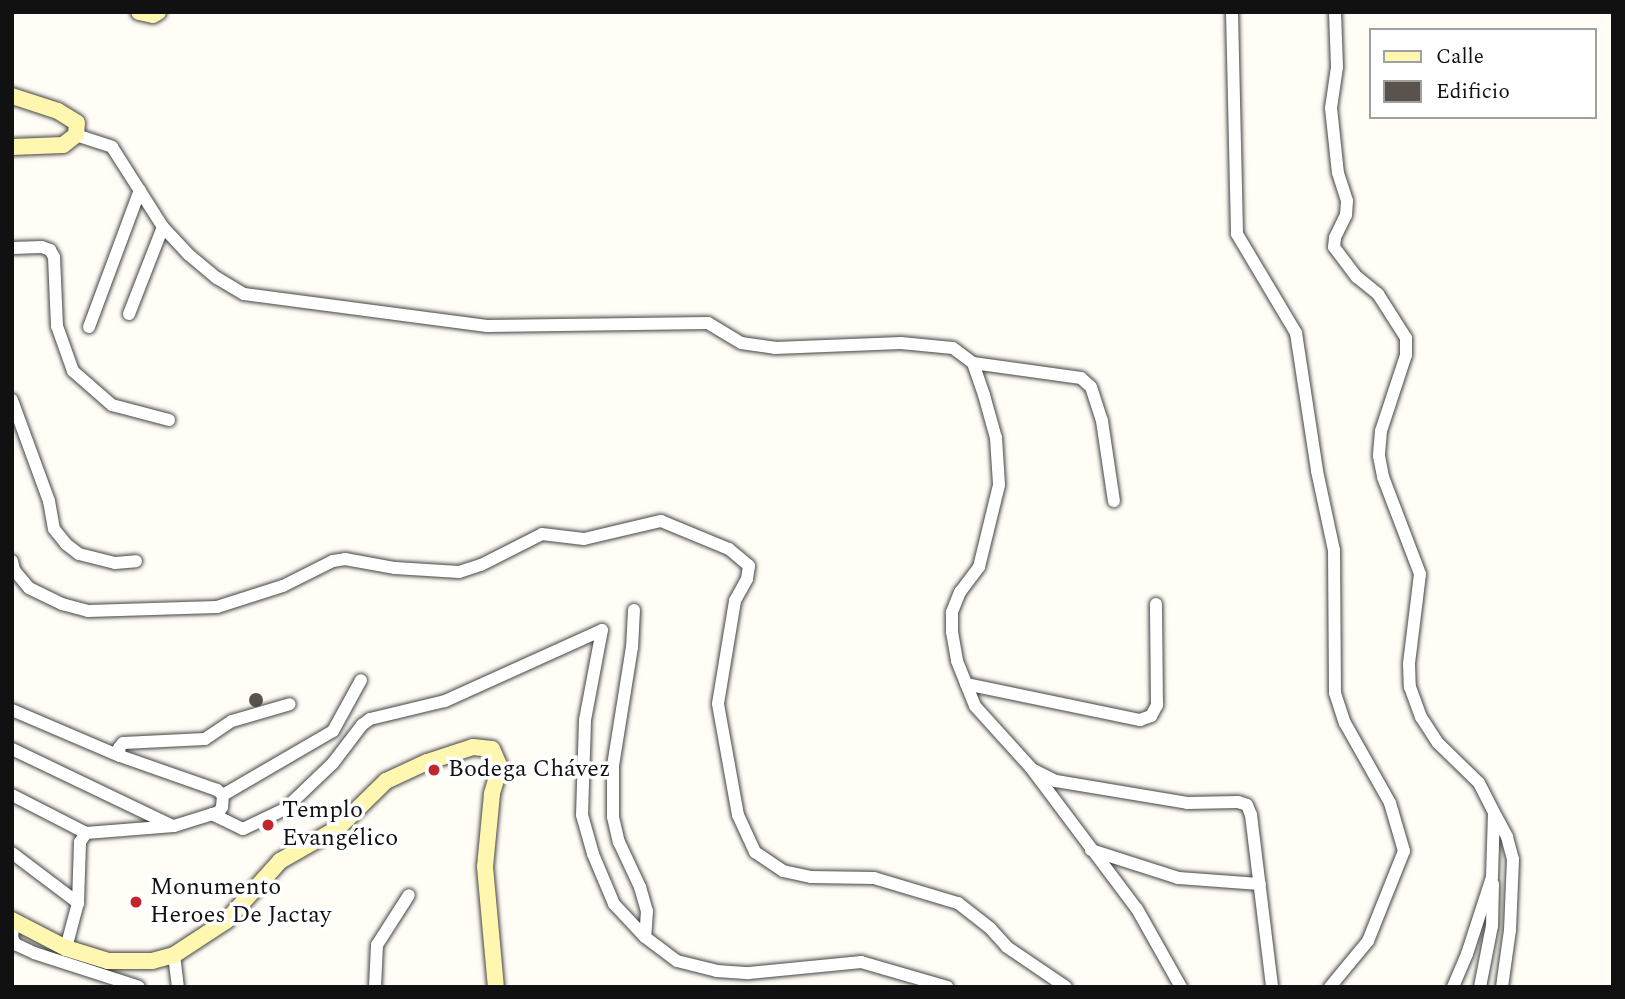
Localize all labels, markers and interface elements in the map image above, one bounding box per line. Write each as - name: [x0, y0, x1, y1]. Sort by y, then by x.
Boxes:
- legend: [1370, 28, 1597, 119]
- text: Calle: [1436, 41, 1484, 73]
- text: Edificio: [1436, 76, 1510, 108]
- place label: Bodega Chávez: [448, 756, 610, 784]
- marker: Bodega Chávez: [426, 762, 442, 778]
- place label: Templo Evangélico: [282, 797, 398, 853]
- marker: Templo Evangélico: [260, 817, 276, 833]
- place label: Monumento Heroes De Jactay: [150, 874, 331, 930]
- marker: Monumento Heroes De Jactay: [128, 894, 144, 910]

